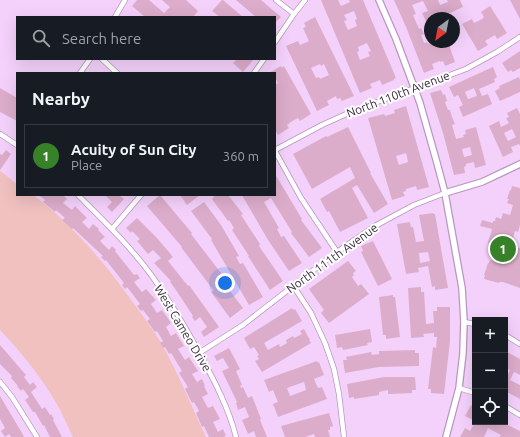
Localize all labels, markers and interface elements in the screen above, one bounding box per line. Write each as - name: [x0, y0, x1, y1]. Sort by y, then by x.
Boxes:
- north arrow: [424, 12, 460, 48]
- search box: [16, 16, 276, 60]
- icon: search: [30, 27, 52, 49]
- text: Search here: [62, 30, 141, 47]
- street label: North 110th Avenue: [345, 68, 451, 120]
- text: Nearby: [32, 89, 90, 108]
- text: Acuity of Sun City: [71, 141, 197, 158]
- text: 1: [42, 149, 50, 163]
- text: 360 m: [223, 149, 259, 163]
- text: Place: [71, 158, 102, 172]
- street label: North 111th Avenue: [284, 221, 380, 295]
- pin: 1: [490, 234, 516, 264]
- your location: [215, 273, 235, 293]
- street label: West Cameo Drive: [152, 282, 214, 374]
- map controls: [472, 317, 508, 425]
- button: +: [472, 317, 508, 353]
- button: −: [472, 353, 508, 389]
- button: locate: [472, 389, 508, 425]

